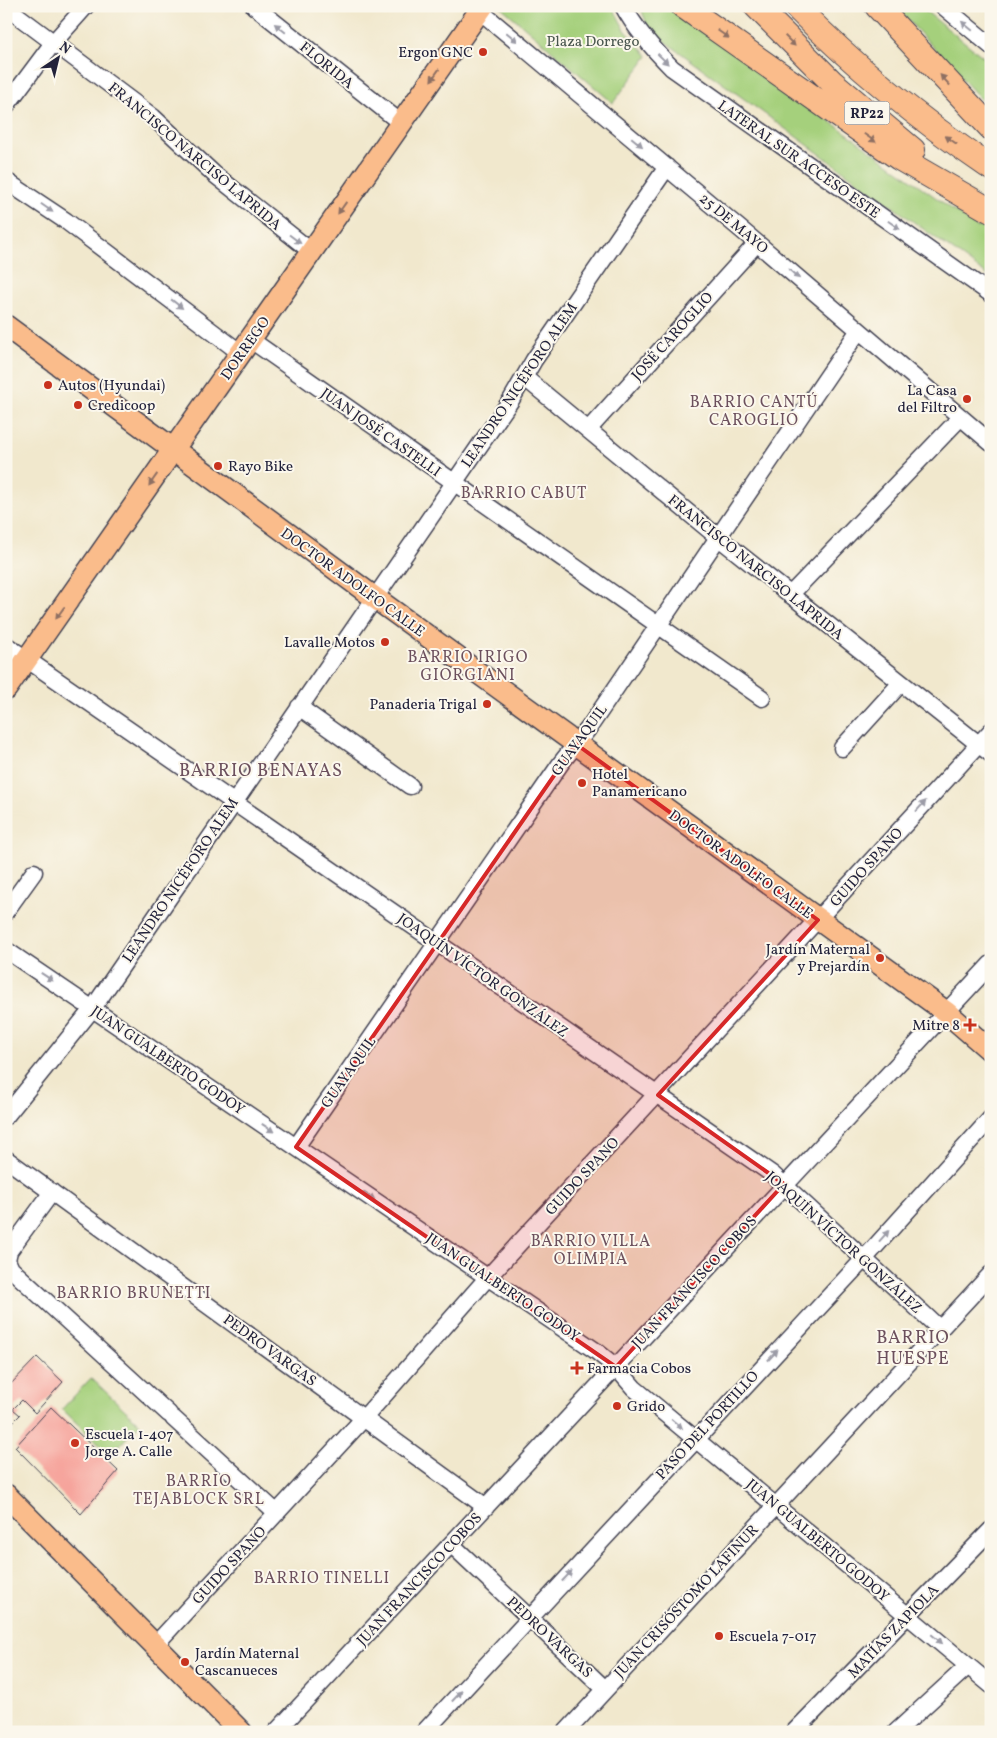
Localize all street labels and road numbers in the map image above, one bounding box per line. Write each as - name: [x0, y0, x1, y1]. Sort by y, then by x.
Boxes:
- street label: FLORIDA: [294, 38, 358, 95]
- street label: FRANCISCO NARCISO LAPRIDA: [103, 78, 286, 236]
- street label: LATERAL SUR ACCESO ESTE: [713, 96, 884, 224]
- road number: RP22: [844, 102, 890, 125]
- street label: 25 DE MAYO: [694, 189, 772, 259]
- street label: JOSÉ CAROGLIO: [627, 288, 719, 386]
- street label: LEANDRO NICÉFORO ALEM: [457, 299, 583, 473]
- street label: DORREGO: [217, 313, 276, 385]
- street label: JUAN JOSÉ CASTELLI: [316, 384, 445, 483]
- street label: FRANCISCO NARCISO LAPRIDA: [663, 491, 848, 646]
- street label: DOCTOR ADOLFO CALLE: [276, 524, 429, 643]
- street label: GUAYAQUIL: [547, 701, 614, 781]
- street label: LEANDRO NICÉFORO ALEM: [118, 794, 244, 968]
- street label: DOCTOR ADOLFO CALLE: [664, 806, 817, 925]
- street label: GUIDO SPANO: [826, 824, 908, 912]
- street label: JOAQUÍN VÍCTOR GONZÁLEZ: [392, 909, 572, 1043]
- street label: JUAN GUALBERTO GODOY: [86, 1002, 249, 1121]
- street label: GUAYAQUIL: [317, 1032, 382, 1113]
- street label: GUIDO SPANO: [541, 1133, 625, 1221]
- street label: JOAQUÍN VÍCTOR GONZÁLEZ: [760, 1167, 926, 1319]
- street label: JUAN FRANCISCO COBOS: [628, 1212, 763, 1354]
- street label: JUAN GUALBERTO GODOY: [421, 1229, 584, 1348]
- street label: PEDRO VARGAS: [218, 1310, 320, 1392]
- street label: PASO DEL PORTILLO: [652, 1367, 764, 1485]
- street label: JUAN GUALBERTO GODOY: [741, 1475, 894, 1608]
- street label: JUAN FRANCISCO COBOS: [353, 1509, 488, 1651]
- street label: JUAN CRISÓSTOMO LAFINUR: [610, 1521, 764, 1683]
- street label: GUIDO SPANO: [188, 1522, 272, 1610]
- street label: MATÍAS ZAPIOLA: [844, 1580, 945, 1684]
- street label: PEDRO VARGAS: [501, 1593, 597, 1684]

